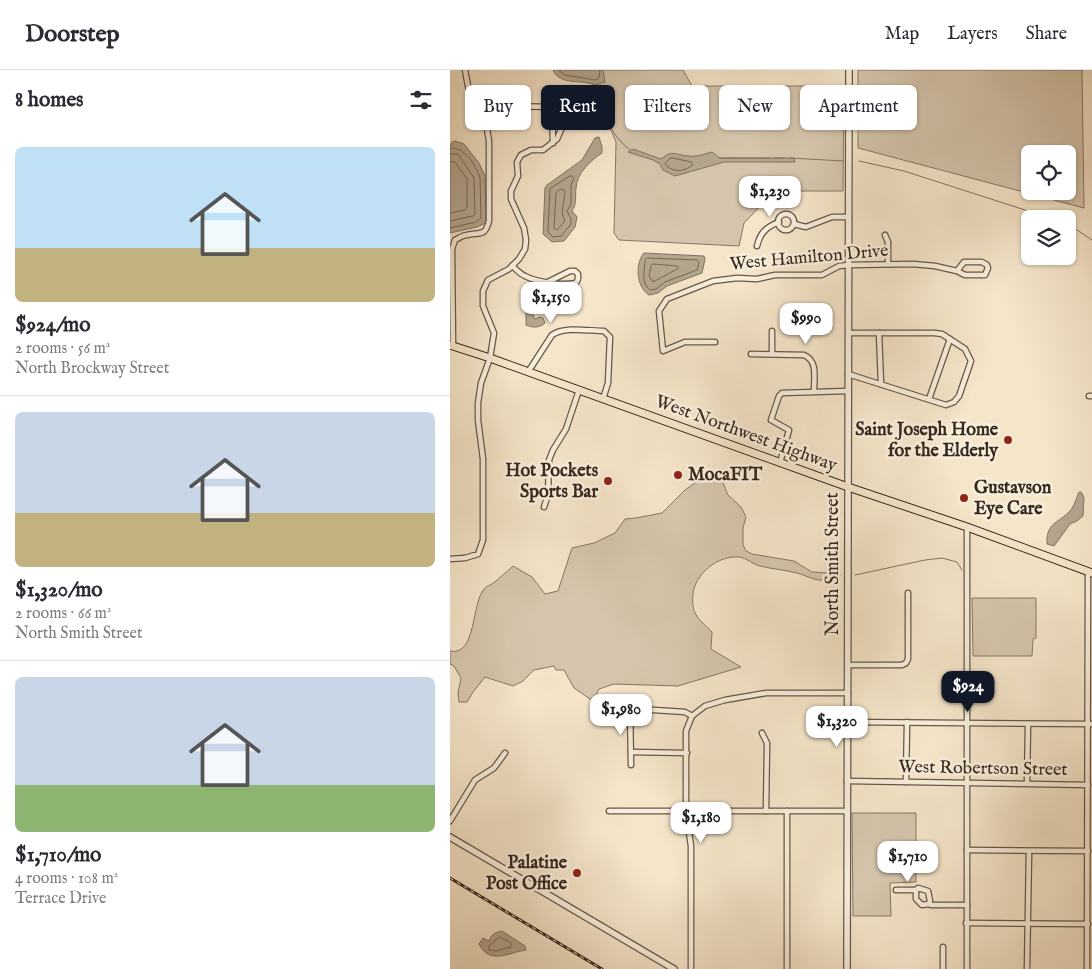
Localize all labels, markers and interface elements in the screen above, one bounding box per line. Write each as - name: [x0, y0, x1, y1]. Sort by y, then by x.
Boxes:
- text: Doorstep: [25, 19, 120, 50]
- text: Map: [885, 23, 919, 46]
- text: Layers: [947, 23, 998, 46]
- text: Share: [1026, 23, 1067, 46]
- chip: Buy: [465, 85, 531, 130]
- chip: Rent: [541, 85, 615, 130]
- chip: Filters: [625, 85, 709, 130]
- chip: New: [719, 85, 790, 130]
- chip: Apartment: [800, 85, 917, 130]
- icon: filters: [407, 86, 435, 114]
- text: 8 homes: [15, 87, 83, 114]
- map controls: [1021, 145, 1076, 265]
- button: locate: [1021, 145, 1076, 200]
- pin: $1,230: [729, 176, 811, 218]
- icon: home: [180, 179, 270, 269]
- text: $1,230: [750, 182, 790, 202]
- button: layers: [1021, 210, 1076, 265]
- street label: West Hamilton Drive: [729, 240, 889, 276]
- pin: $1,150: [510, 282, 592, 324]
- text: $1,150: [532, 288, 570, 308]
- pin: $990: [776, 302, 836, 345]
- text: $990: [791, 309, 821, 329]
- text: $924/mo: [15, 312, 91, 339]
- text: 2 rooms · 56 m²: [15, 339, 110, 359]
- text: North Brockway Street: [15, 359, 169, 379]
- street label: West Northwest Highway: [652, 390, 840, 478]
- place label: Saint Joseph Home for the Elderly: [855, 419, 999, 463]
- marker: Saint Joseph Home for the Elderly: [1002, 434, 1014, 446]
- icon: home: [180, 445, 270, 535]
- place label: Hot Pockets Sports Bar: [505, 460, 599, 504]
- place label: MocaFIT: [688, 464, 763, 487]
- marker: MocaFIT: [672, 469, 684, 481]
- marker: Hot Pockets Sports Bar: [602, 475, 614, 487]
- place label: Gustavson Eye Care: [974, 477, 1052, 521]
- street label: North Smith Street: [822, 492, 845, 636]
- marker: Gustavson Eye Care: [958, 492, 970, 504]
- text: $1,320/mo: [15, 577, 103, 604]
- text: 2 rooms · 66 m²: [15, 604, 111, 624]
- text: North Smith Street: [15, 624, 142, 644]
- pin: $924: [938, 670, 998, 713]
- text: $924: [952, 677, 984, 697]
- pin: $1,980: [580, 694, 662, 736]
- text: $1,980: [601, 700, 641, 720]
- pin: $1,320: [796, 706, 878, 748]
- icon: home: [180, 710, 270, 800]
- text: $1,320: [817, 712, 857, 732]
- street label: West Robertson Street: [898, 756, 1068, 782]
- pin: $1,180: [660, 802, 742, 844]
- text: $1,180: [681, 808, 721, 828]
- pin: $1,710: [867, 840, 949, 883]
- text: $1,710/mo: [15, 842, 101, 869]
- text: $1,710: [888, 847, 928, 867]
- place label: Palatine Post Office: [486, 852, 568, 896]
- marker: Palatine Post Office: [571, 867, 583, 879]
- text: 4 rooms · 108 m²: [15, 869, 118, 889]
- text: Terrace Drive: [15, 889, 106, 909]

